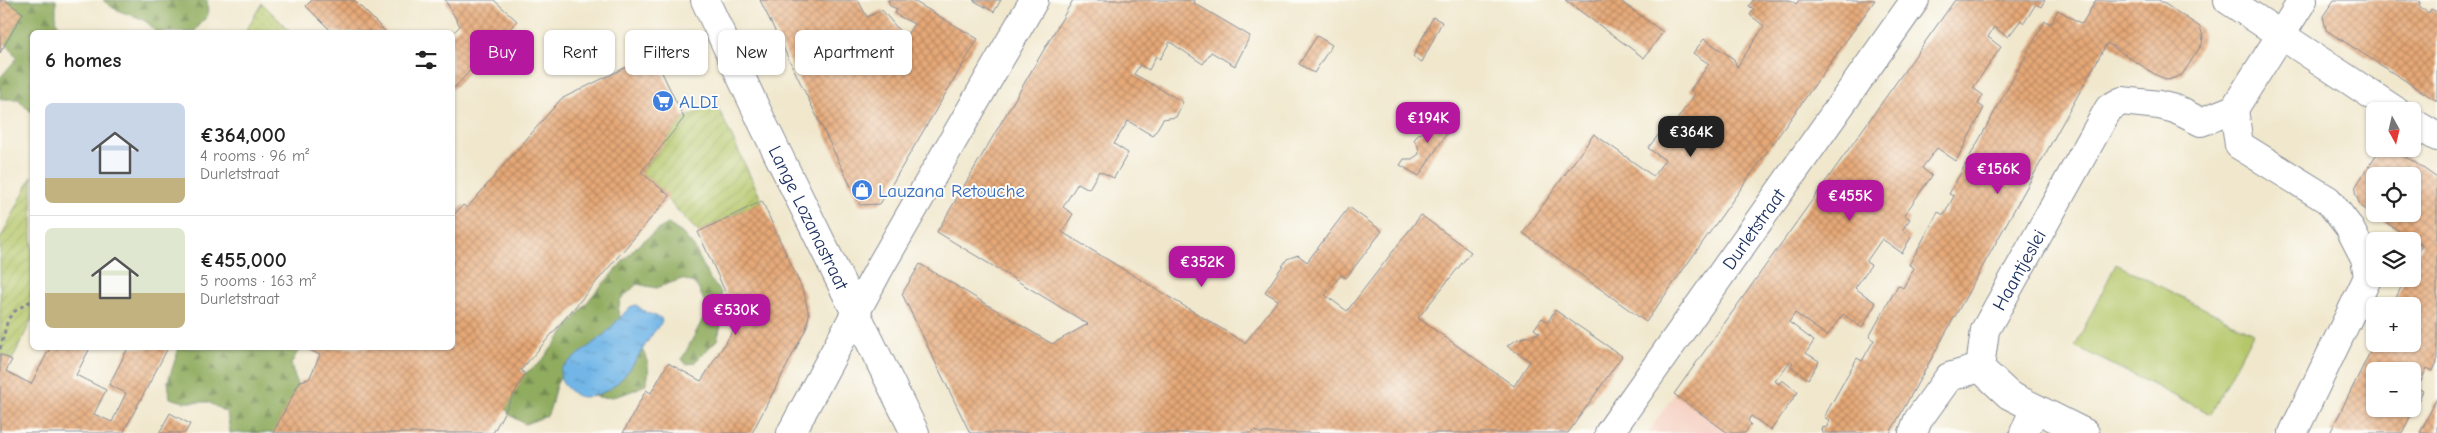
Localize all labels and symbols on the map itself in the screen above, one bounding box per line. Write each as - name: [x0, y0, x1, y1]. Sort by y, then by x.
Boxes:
- supermarket icon: ALDI: [651, 89, 675, 113]
- place label: ALDI: [679, 91, 718, 113]
- pin: €194K: [1393, 102, 1463, 144]
- north arrow: [2366, 102, 2421, 158]
- pin: €364K: [1656, 116, 1726, 158]
- street label: Lange Lozanastraat: [763, 142, 853, 294]
- pin: €156K: [1963, 152, 2033, 195]
- shop icon: Lauzana Retouche: [850, 178, 874, 202]
- place label: Lauzana Retouche: [878, 180, 1025, 202]
- pin: €455K: [1815, 180, 1885, 222]
- street label: Durletstraat: [1718, 184, 1791, 274]
- street label: Haantjeslei: [1988, 226, 2051, 315]
- pin: €352K: [1167, 246, 1237, 288]
- pin: €530K: [701, 294, 771, 336]

